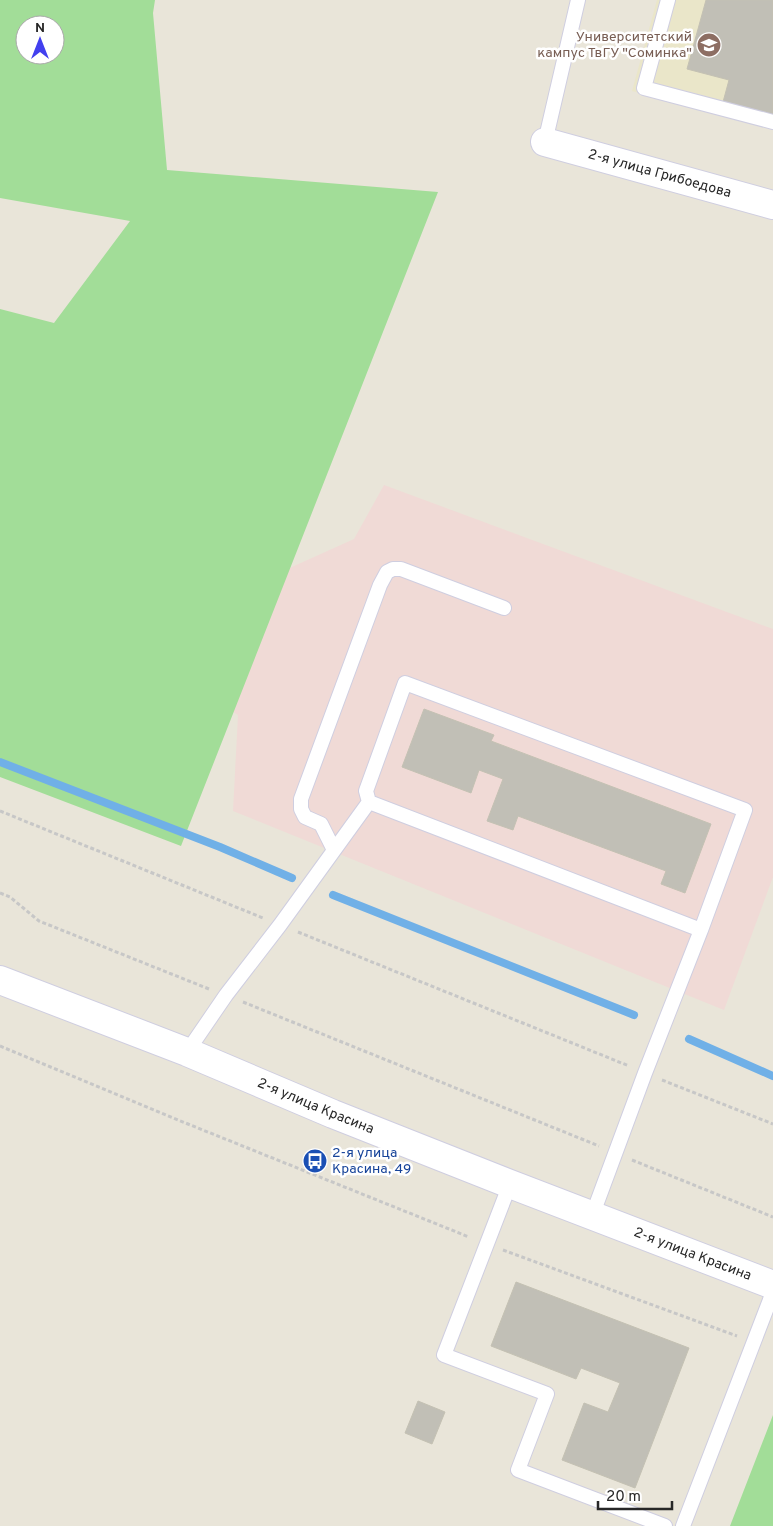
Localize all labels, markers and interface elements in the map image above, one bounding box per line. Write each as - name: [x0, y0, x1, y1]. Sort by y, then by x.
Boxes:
- north arrow: [15, 15, 65, 65]
- text: N: [35, 20, 45, 37]
- place label: Университетский кампус ТвГУ "Соминка": [537, 29, 692, 62]
- school or university icon: Университетский кампус ТвГУ "Соминка": [696, 32, 722, 58]
- street label: 2-я улица Грибоедова: [586, 146, 733, 202]
- street label: 2-я улица Красина: [255, 1074, 376, 1138]
- place label: 2-я улица Красина, 49: [332, 1145, 411, 1178]
- bus stop icon: 2-я улица Красина, 49: [302, 1148, 328, 1174]
- street label: 2-я улица Красина: [631, 1224, 754, 1284]
- scale bar: [598, 1478, 672, 1510]
- text: 20 m: [606, 1488, 641, 1507]

